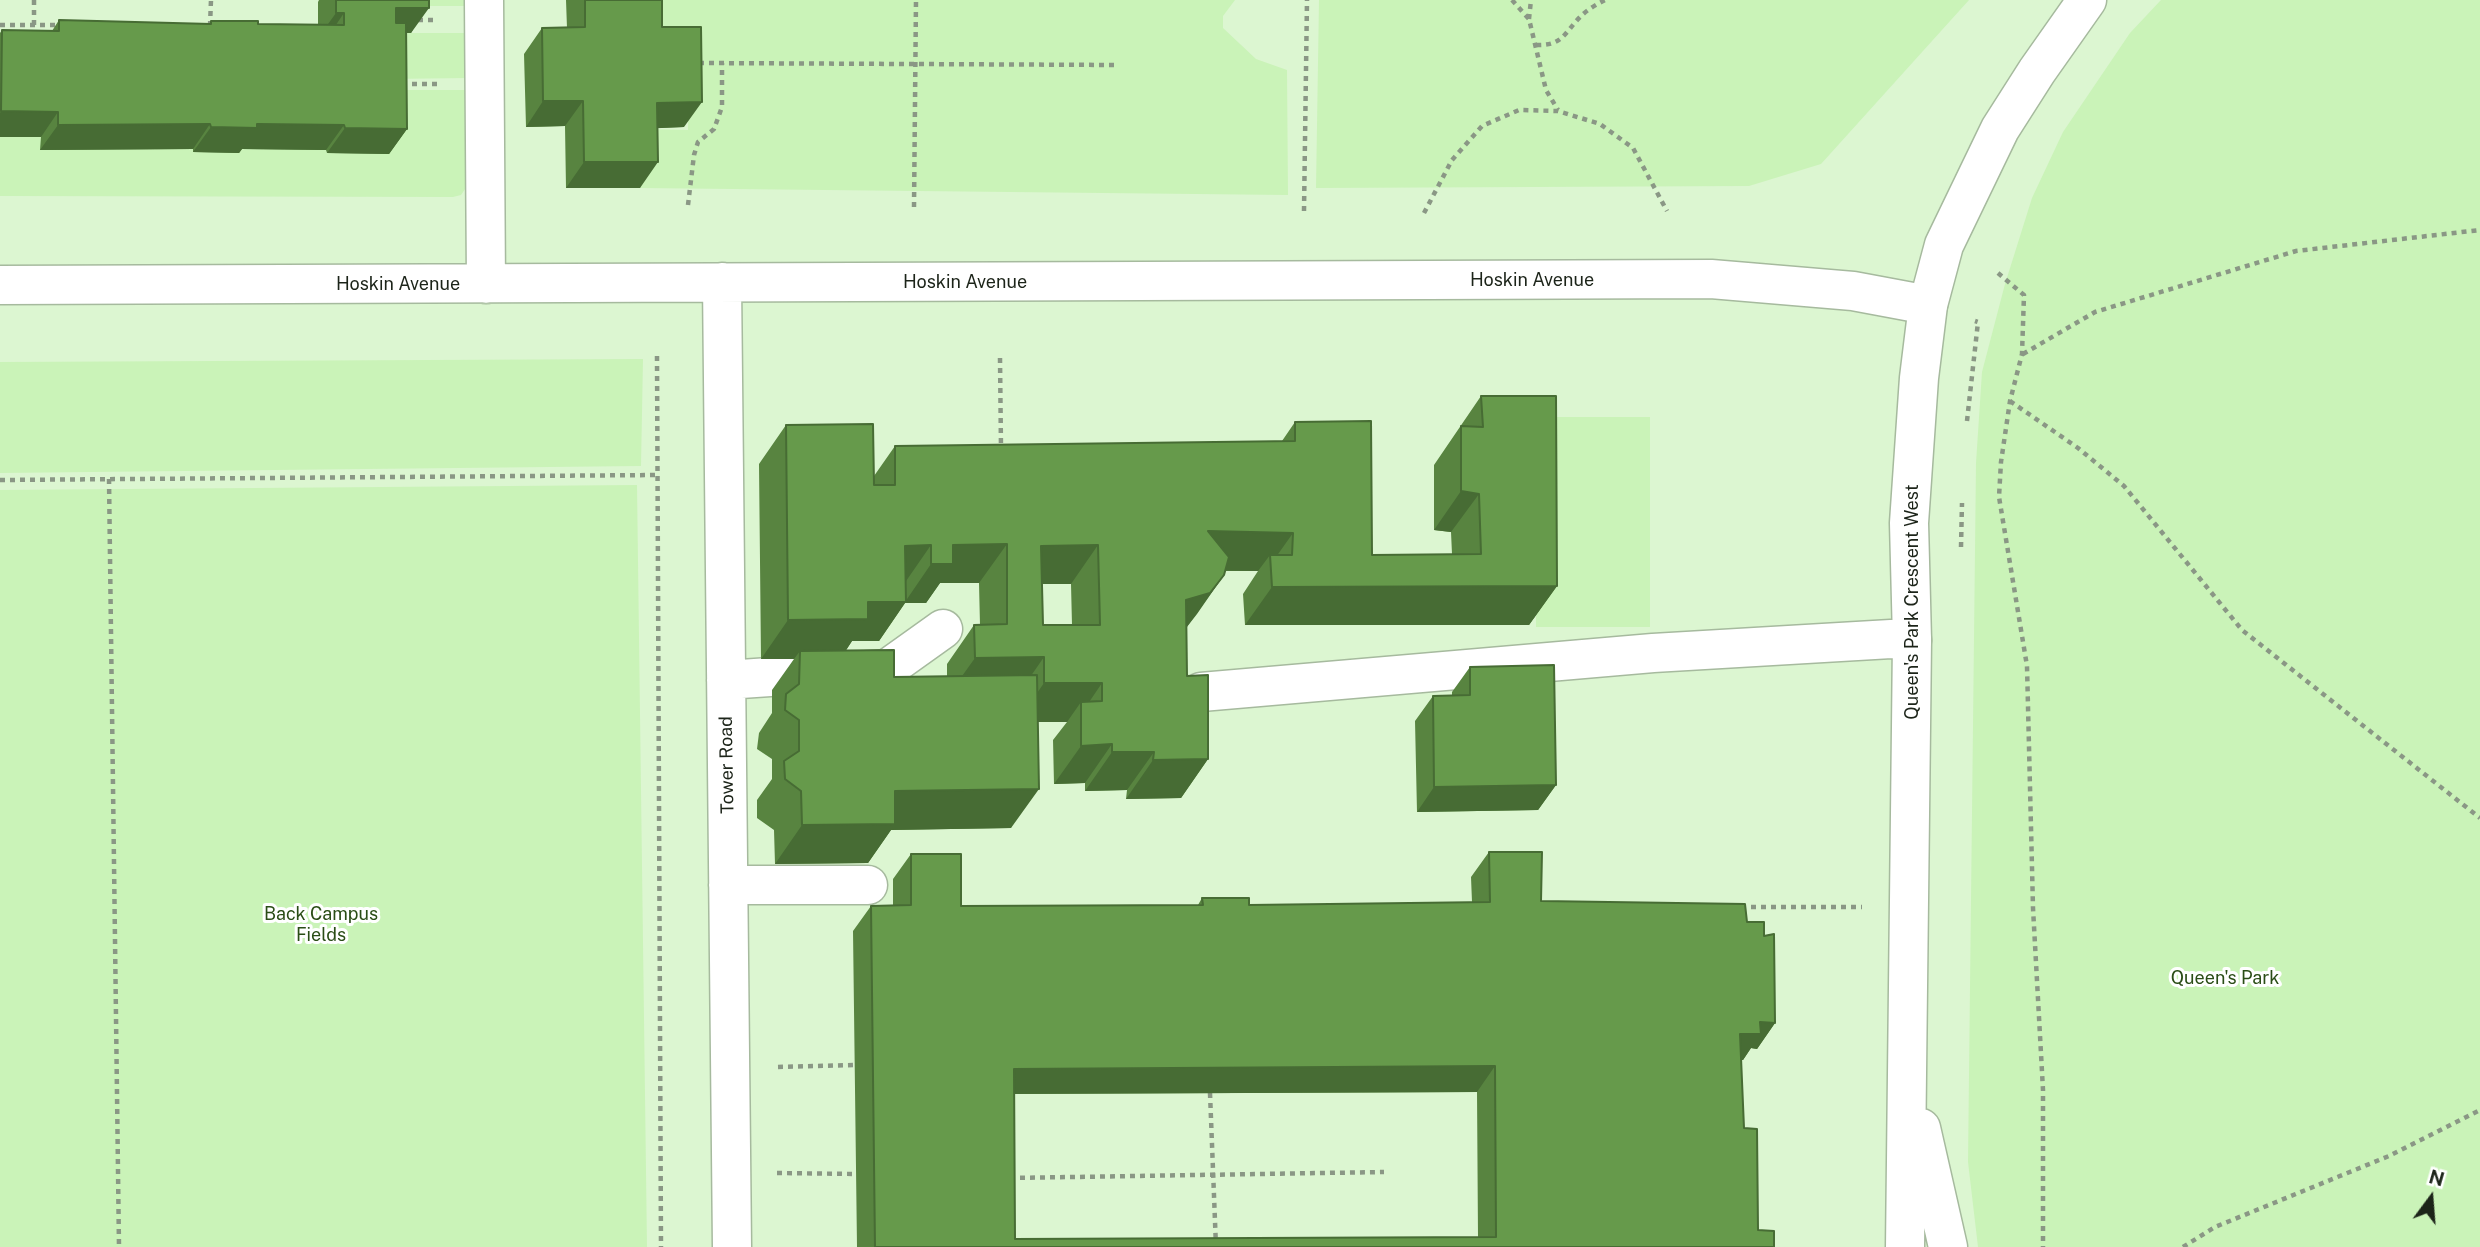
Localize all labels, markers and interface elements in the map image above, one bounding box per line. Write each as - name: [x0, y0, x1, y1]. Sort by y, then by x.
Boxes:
- street label: Hoskin Avenue: [1470, 269, 1594, 291]
- street label: Hoskin Avenue: [903, 271, 1027, 293]
- street label: Hoskin Avenue: [336, 273, 460, 295]
- street label: Queen's Park Crescent West: [1901, 484, 1923, 720]
- street label: Tower Road: [715, 716, 739, 814]
- park label: Back Campus Fields: [264, 903, 378, 946]
- park label: Queen's Park: [2171, 967, 2279, 989]
- north arrow: [2396, 1163, 2466, 1233]
- text: N: [2427, 1165, 2447, 1190]

